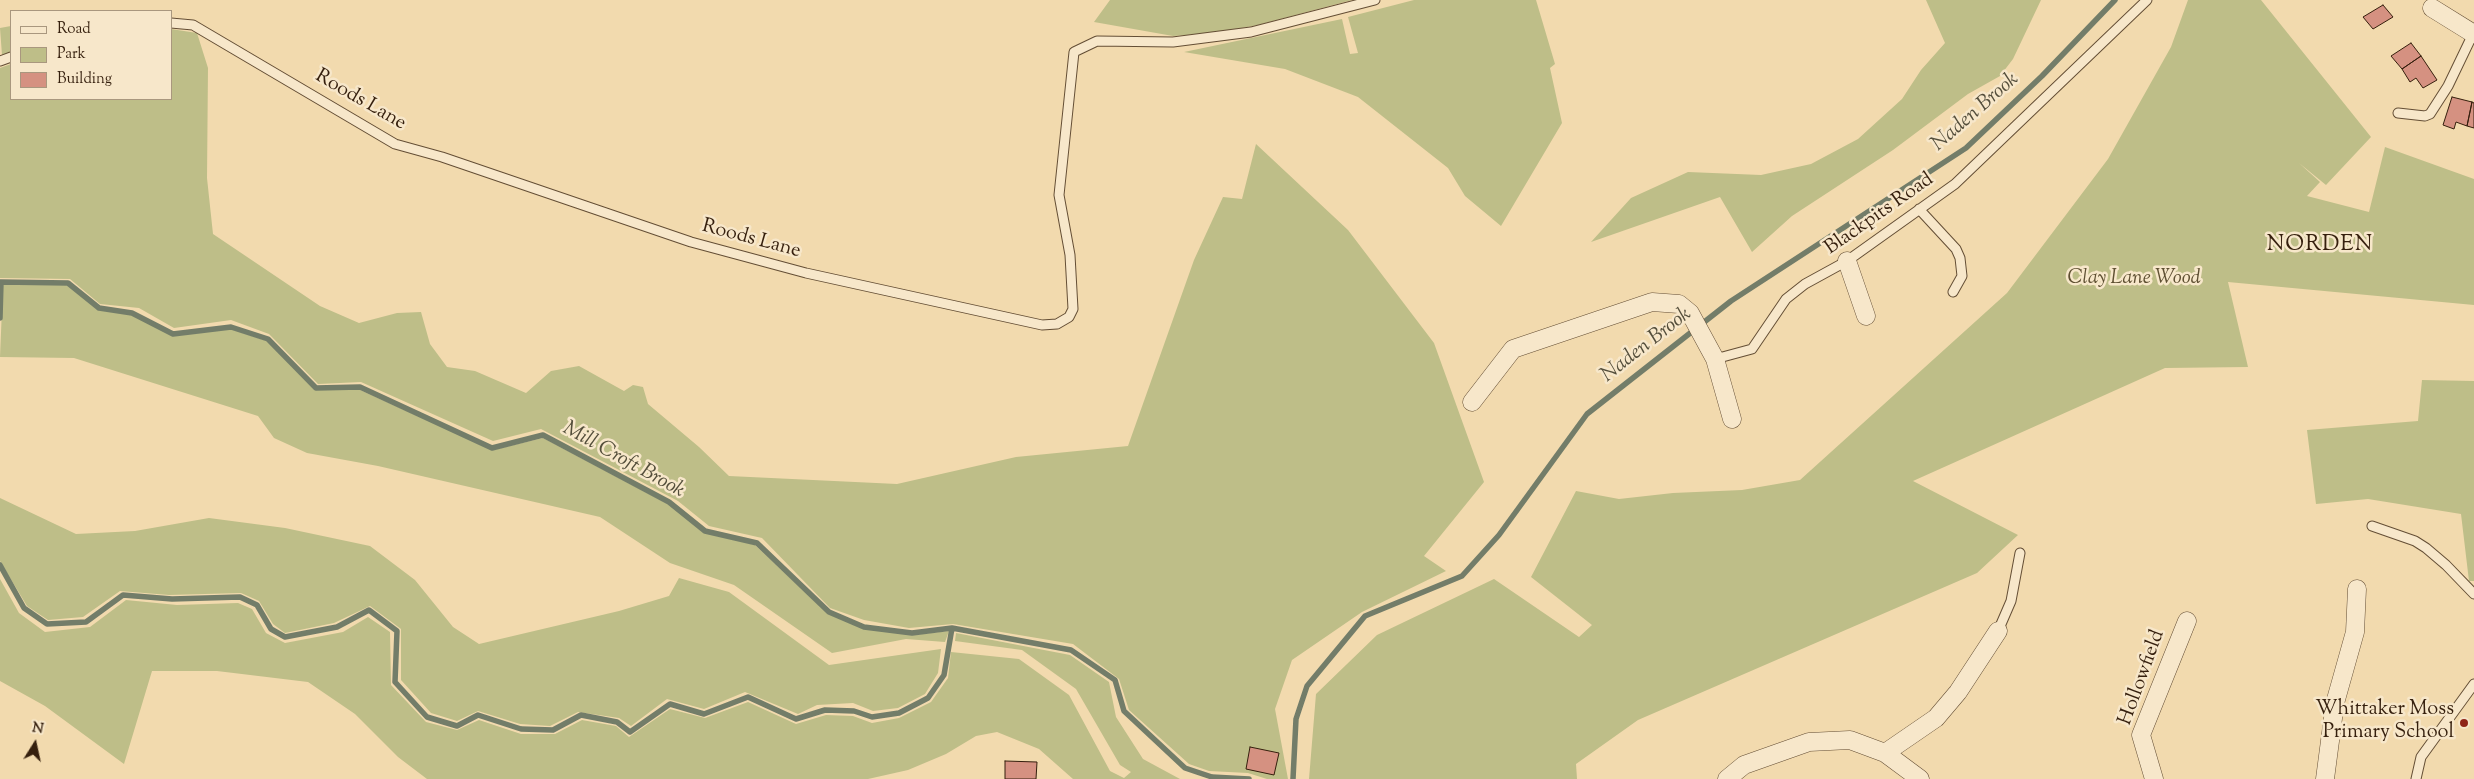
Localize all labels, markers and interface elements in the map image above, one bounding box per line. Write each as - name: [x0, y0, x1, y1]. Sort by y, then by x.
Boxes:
- legend: [10, 10, 172, 100]
- text: Road: [57, 19, 91, 40]
- text: Park: [57, 44, 86, 65]
- street label: Roods Lane: [310, 65, 410, 137]
- water label: Naden Brook: [1927, 68, 2025, 158]
- text: Building: [57, 69, 112, 90]
- street label: Blackpits Road: [1821, 169, 1939, 261]
- street label: Roods Lane: [699, 215, 803, 265]
- district label: NORDEN: [2266, 233, 2374, 259]
- park label: Clay Lane Wood: [2067, 268, 2201, 292]
- water label: Naden Brook: [1597, 303, 1697, 389]
- water label: Mill Croft Brook: [558, 417, 688, 505]
- street label: Hollowfield: [2115, 627, 2171, 729]
- place label: Whittaker Moss Primary School: [2315, 699, 2454, 746]
- marker: Whittaker Moss Primary School: [2458, 717, 2470, 729]
- text: N: [30, 718, 45, 740]
- north arrow: [10, 719, 60, 769]

